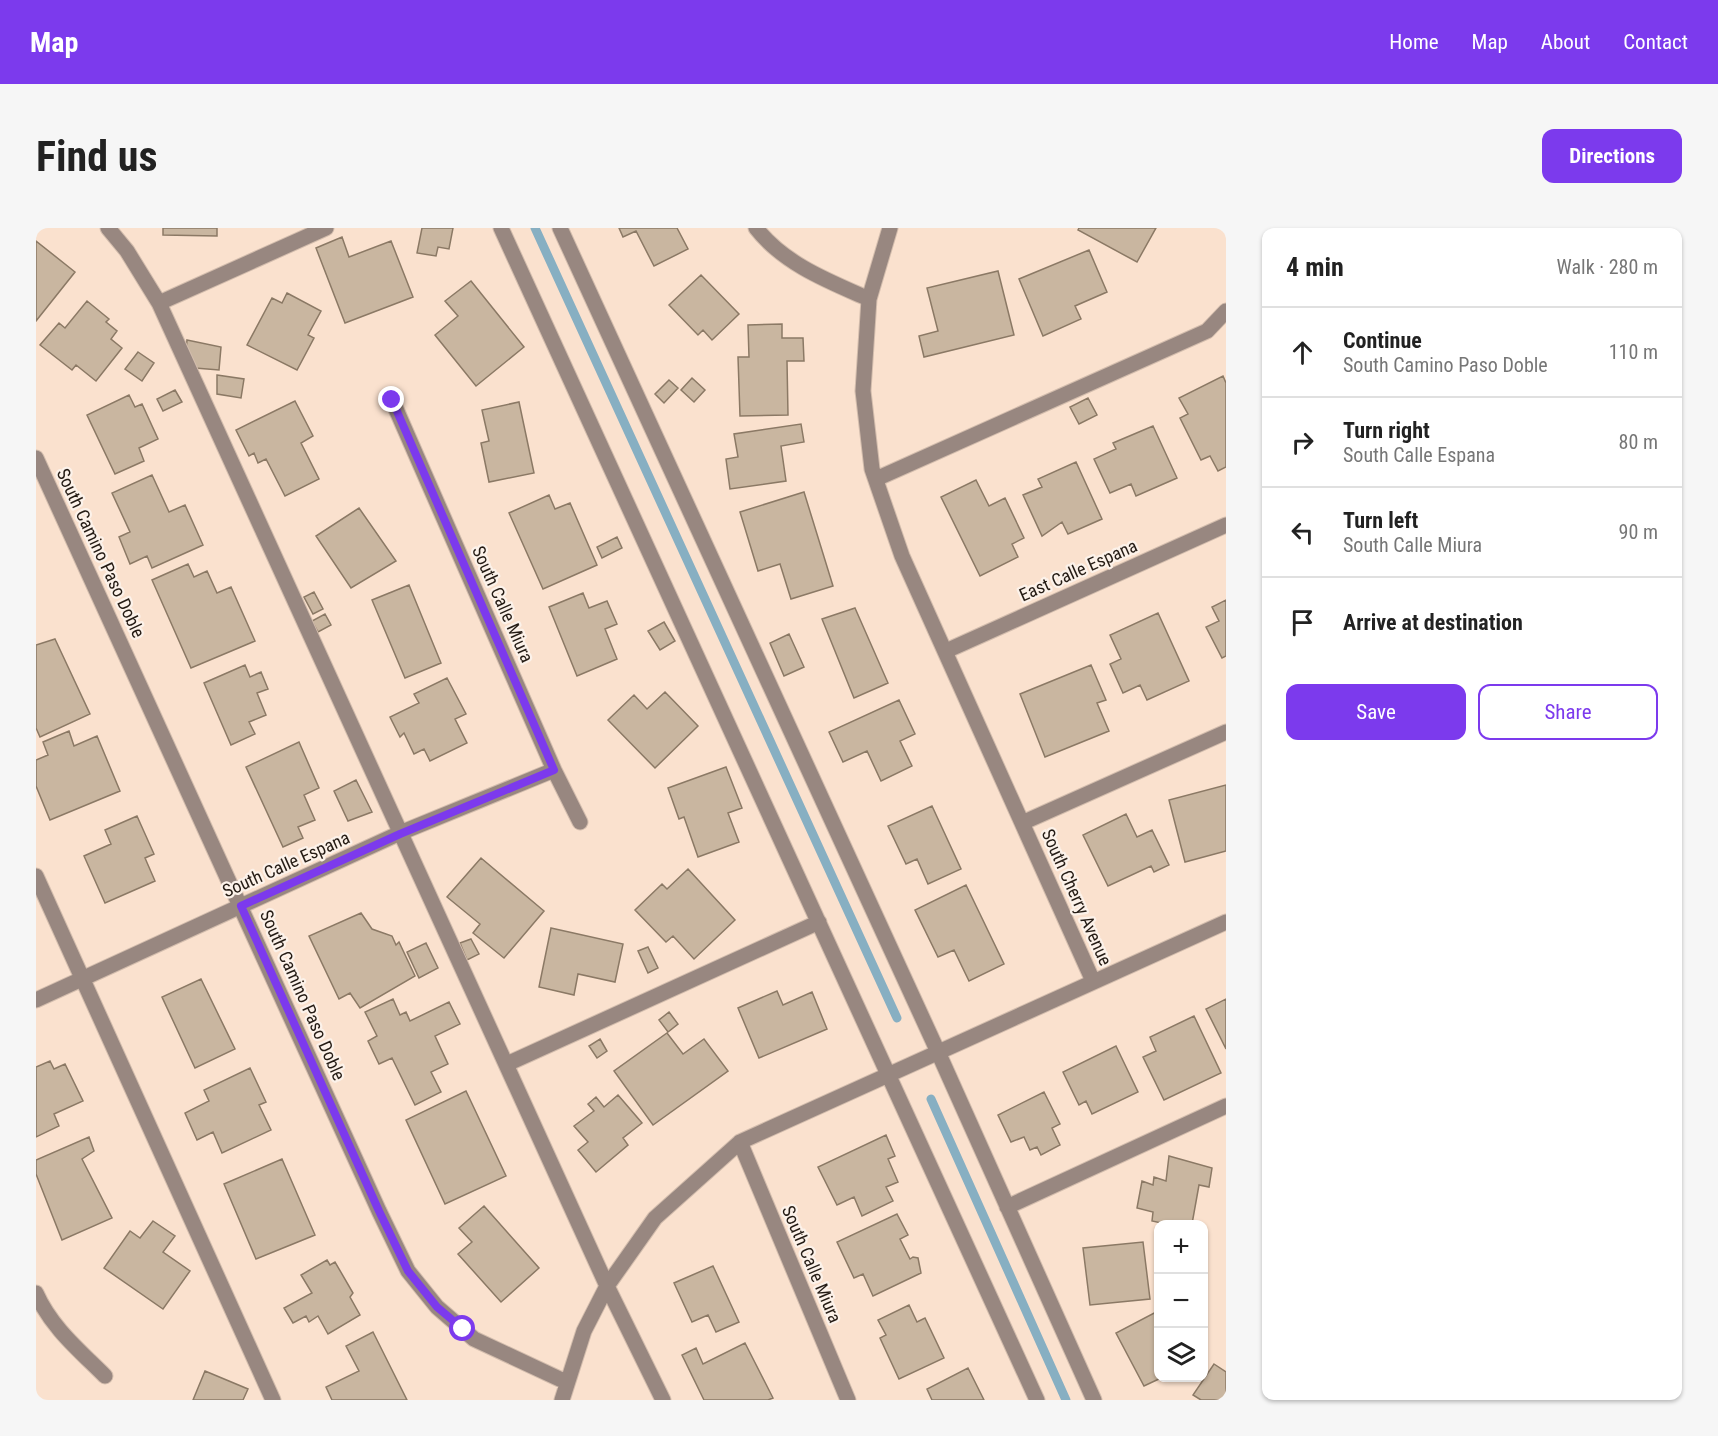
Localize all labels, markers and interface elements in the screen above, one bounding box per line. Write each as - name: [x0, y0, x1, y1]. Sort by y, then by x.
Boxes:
- text: Map: [30, 26, 78, 59]
- text: Home: [1389, 30, 1439, 54]
- text: Map: [1472, 30, 1508, 54]
- text: About: [1541, 30, 1590, 54]
- text: Contact: [1623, 30, 1688, 54]
- button: Directions: [1542, 129, 1682, 183]
- text: Find us: [36, 132, 157, 181]
- text: 4 min: [1286, 252, 1344, 282]
- text: Walk · 280 m: [1557, 255, 1658, 279]
- text: Continue: [1343, 328, 1422, 353]
- icon: ahead: [1286, 336, 1319, 369]
- text: 110 m: [1609, 340, 1658, 364]
- text: South Camino Paso Doble: [1343, 353, 1548, 377]
- route end: [378, 386, 404, 412]
- text: Turn right: [1343, 418, 1430, 443]
- icon: right: [1286, 426, 1319, 459]
- text: 80 m: [1619, 430, 1658, 454]
- text: South Calle Espana: [1343, 443, 1495, 467]
- street label: South Camino Paso Doble: [53, 465, 149, 641]
- text: Turn left: [1343, 508, 1418, 533]
- icon: left: [1286, 516, 1319, 549]
- text: 90 m: [1619, 520, 1658, 544]
- text: South Calle Miura: [1343, 533, 1482, 557]
- street label: East Calle Espana: [1016, 535, 1140, 605]
- street label: South Calle Miura: [468, 543, 538, 665]
- icon: arrive: [1286, 606, 1319, 639]
- text: Arrive at destination: [1343, 610, 1523, 635]
- button: Save: [1286, 684, 1466, 740]
- button: Share: [1478, 684, 1658, 740]
- street label: South Cherry Avenue: [1037, 826, 1117, 968]
- street label: South Calle Espana: [219, 827, 353, 901]
- street label: South Camino Paso Doble: [256, 907, 350, 1083]
- street label: South Calle Miura: [778, 1202, 846, 1326]
- map controls: [1154, 1220, 1208, 1382]
- button: +: [1154, 1220, 1208, 1274]
- button: −: [1154, 1274, 1208, 1328]
- route start: [449, 1315, 475, 1341]
- button: layers: [1154, 1328, 1208, 1382]

